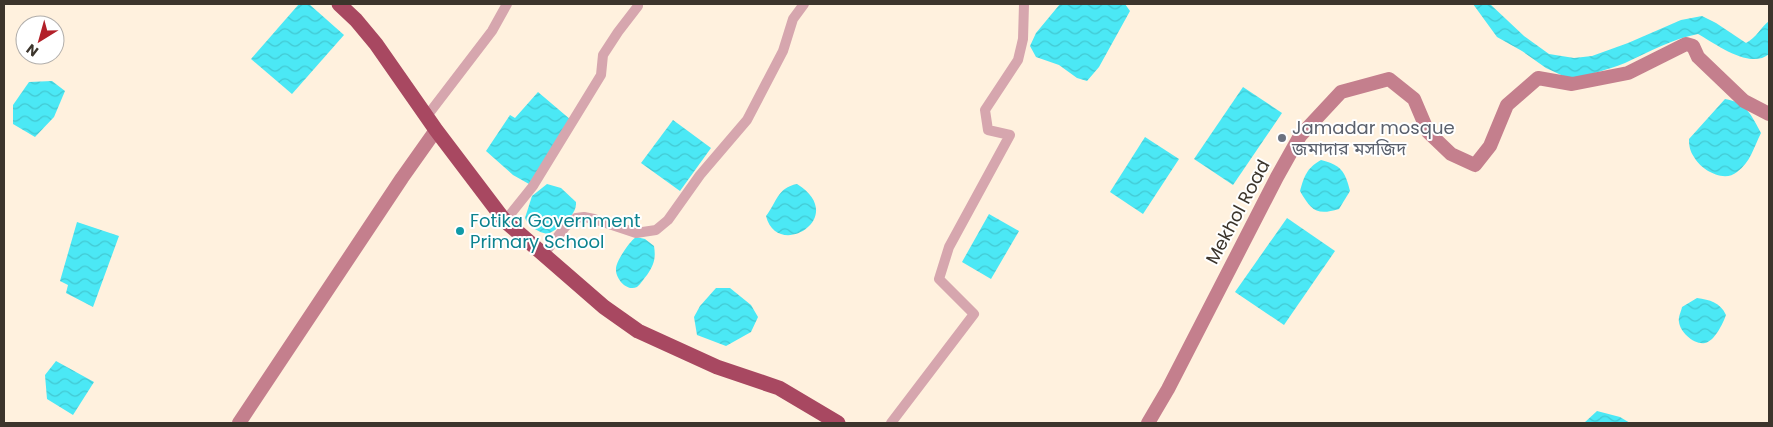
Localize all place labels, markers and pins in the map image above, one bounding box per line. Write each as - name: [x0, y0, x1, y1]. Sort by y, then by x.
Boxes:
- place label: Jamadar mosque জমাদার মসজিদ: [1291, 115, 1455, 161]
- marker: Jamadar mosque জমাদার মসজিদ: [1276, 132, 1288, 144]
- place label: Fotika Government Primary School: [470, 208, 641, 254]
- marker: Fotika Government Primary School: [454, 225, 466, 237]

